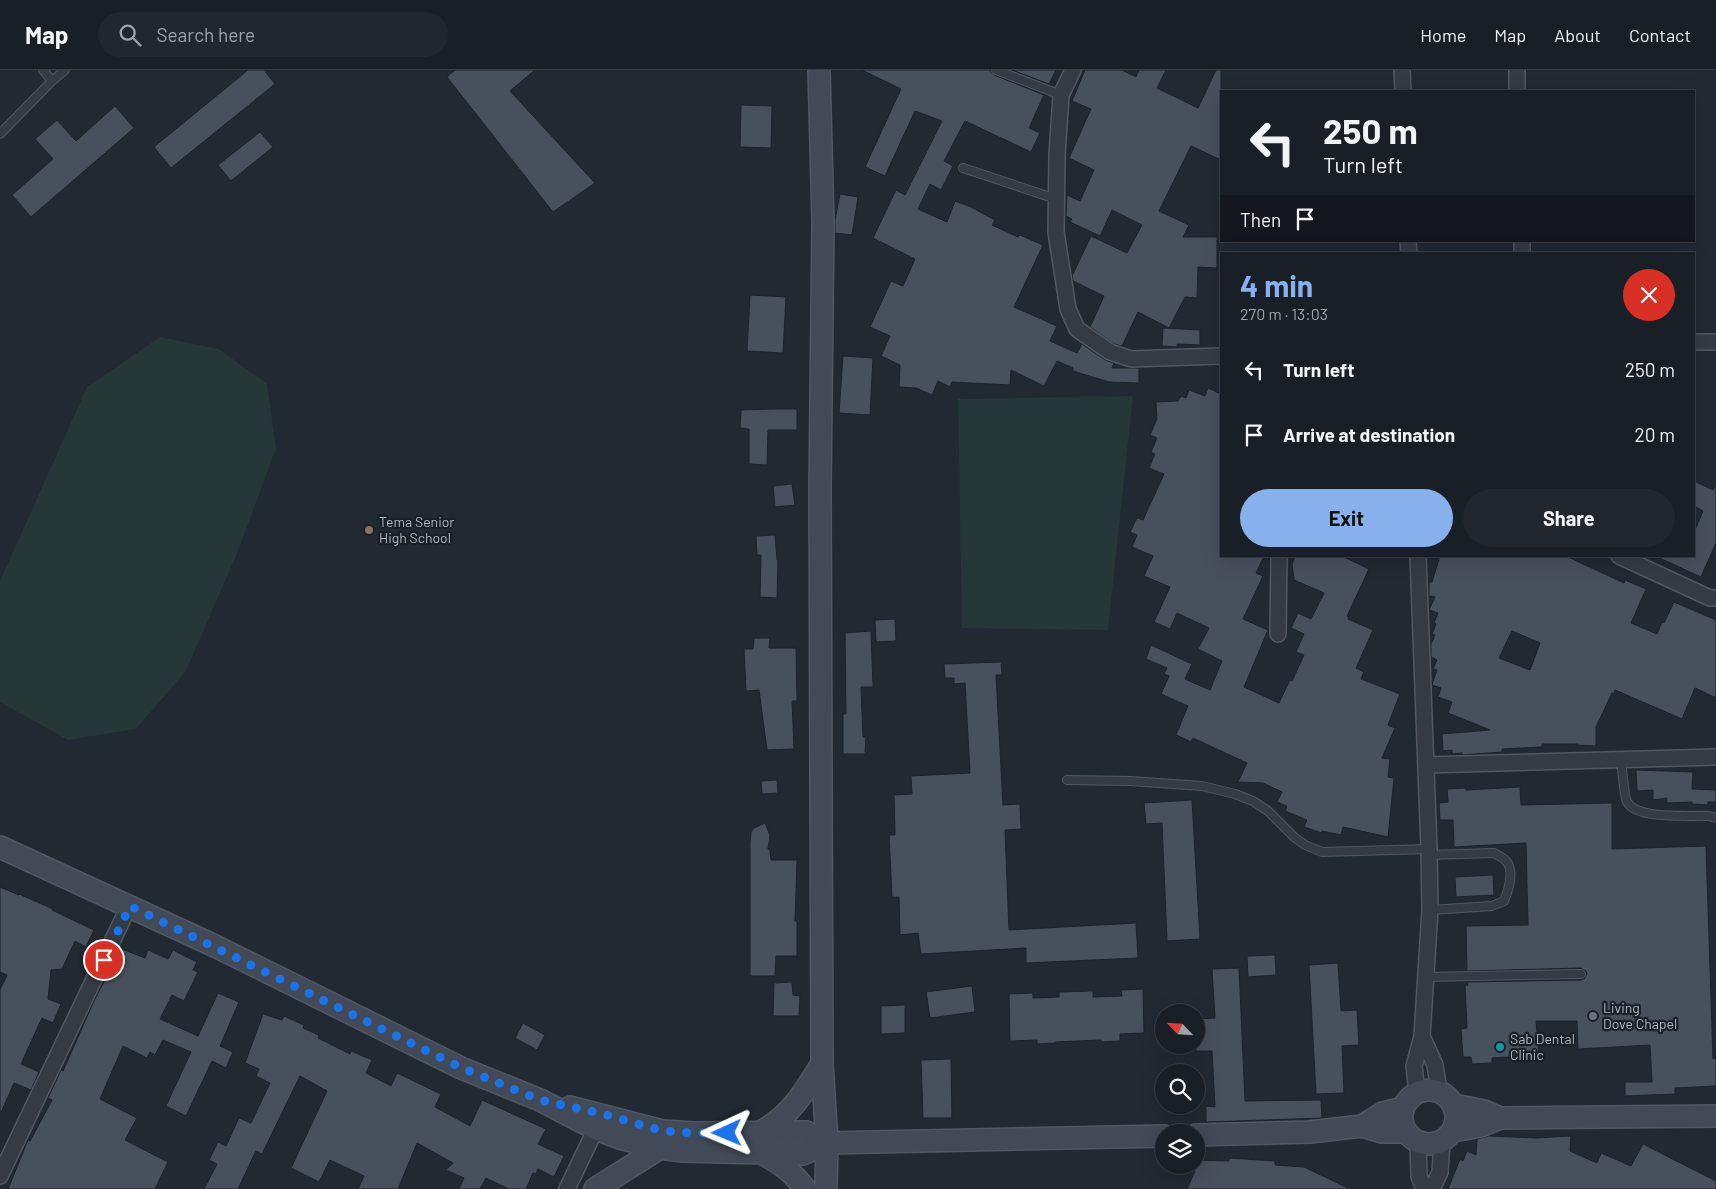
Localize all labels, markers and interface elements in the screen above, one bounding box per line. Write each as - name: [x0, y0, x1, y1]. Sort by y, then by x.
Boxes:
- search box: [98, 12, 448, 57]
- text: Map: [25, 20, 68, 49]
- icon: search: [116, 21, 144, 49]
- text: Search here: [156, 23, 255, 46]
- text: Home: [1420, 24, 1466, 46]
- text: Map: [1494, 24, 1526, 46]
- text: About: [1554, 24, 1601, 46]
- text: Contact: [1629, 24, 1691, 46]
- text: 250 m: [1323, 109, 1418, 151]
- icon: left: [1240, 110, 1305, 175]
- text: Turn left: [1323, 151, 1403, 177]
- icon: arrive: [1291, 205, 1319, 233]
- text: Then: [1240, 208, 1281, 231]
- text: 4 min: [1240, 267, 1313, 303]
- button: close: [1623, 269, 1675, 321]
- text: 270 m · 13:03: [1240, 304, 1328, 323]
- icon: left: [1240, 356, 1268, 384]
- text: Turn left: [1283, 358, 1354, 381]
- text: 250 m: [1625, 358, 1675, 381]
- icon: arrive: [1240, 421, 1268, 449]
- text: Arrive at destination: [1283, 423, 1455, 446]
- text: 20 m: [1635, 423, 1675, 446]
- button: Exit: [1240, 489, 1453, 547]
- button: Share: [1463, 489, 1675, 547]
- place label: Tema Senior High School: [379, 513, 454, 546]
- marker: Tema Senior High School: [363, 524, 375, 536]
- pin: [83, 939, 125, 981]
- icon: arrive: [90, 946, 118, 974]
- place label: Living Dove Chapel: [1603, 999, 1677, 1032]
- north arrow: [1155, 1004, 1205, 1054]
- map controls: [1155, 1004, 1205, 1174]
- marker: Living Dove Chapel: [1587, 1010, 1599, 1022]
- place label: Sab Dental Clinic: [1510, 1030, 1575, 1063]
- marker: Sab Dental Clinic: [1494, 1041, 1506, 1053]
- button: search: [1155, 1064, 1205, 1114]
- position arrow: [700, 1106, 752, 1158]
- button: layers: [1155, 1124, 1205, 1174]

